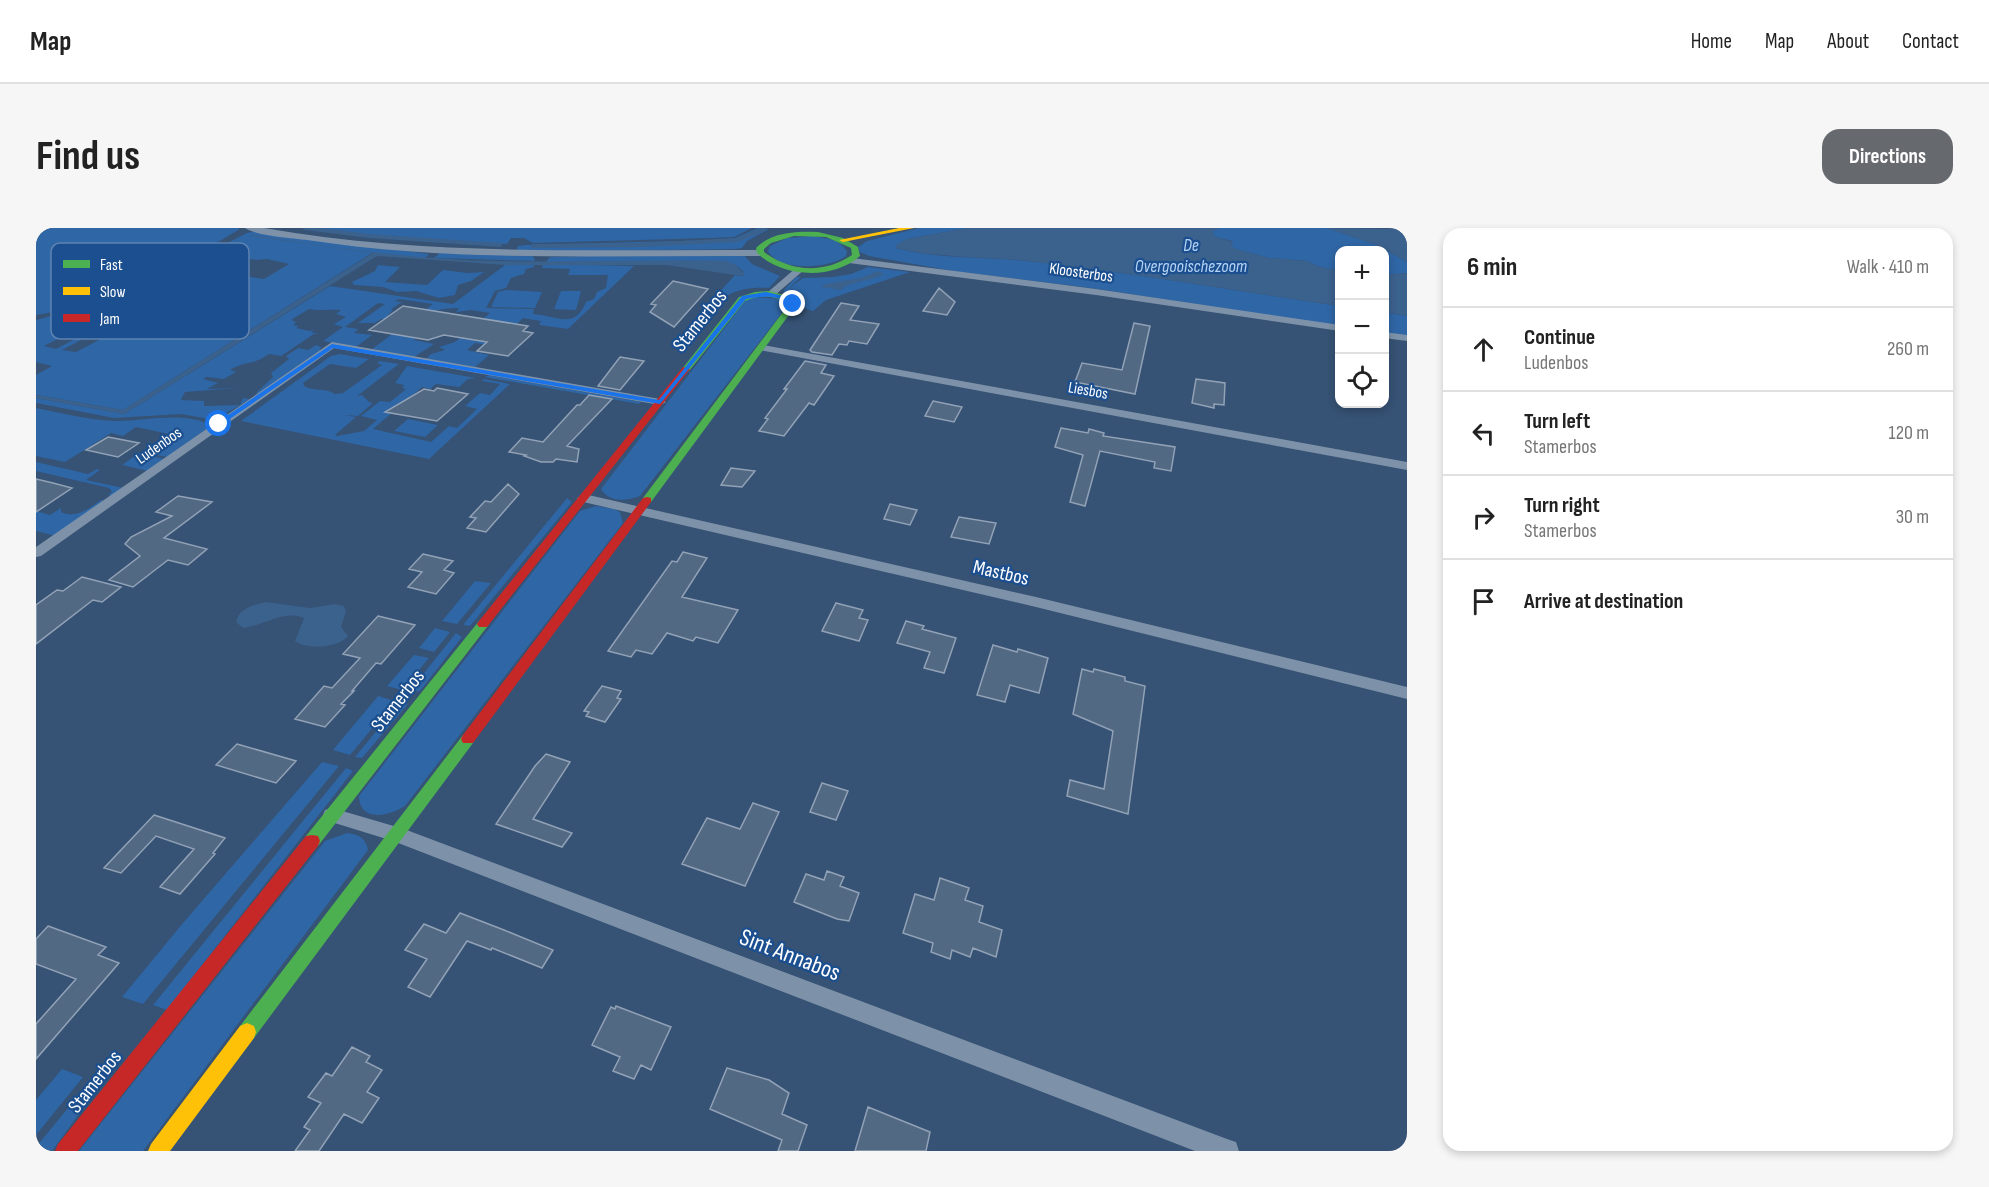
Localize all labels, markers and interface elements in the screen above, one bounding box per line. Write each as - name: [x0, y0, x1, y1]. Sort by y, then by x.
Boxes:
- text: Map: [30, 25, 71, 58]
- text: Home: [1691, 29, 1732, 54]
- text: Map: [1765, 29, 1794, 54]
- text: About: [1827, 29, 1869, 54]
- text: Contact: [1902, 29, 1959, 54]
- button: Directions: [1822, 129, 1953, 184]
- text: Find us: [36, 131, 140, 182]
- water label: De Overgooischezoom: [1135, 235, 1247, 277]
- legend: [51, 243, 249, 339]
- map controls: [1335, 246, 1389, 408]
- button: +: [1335, 246, 1389, 300]
- text: 6 min: [1467, 252, 1517, 283]
- text: Walk · 410 m: [1847, 255, 1929, 279]
- text: Fast: [100, 256, 123, 275]
- street label: Kloosterbos: [1048, 259, 1114, 287]
- text: Slow: [100, 283, 125, 302]
- street label: Stamerbos: [668, 285, 732, 357]
- route end: [779, 290, 805, 316]
- button: −: [1335, 300, 1389, 354]
- text: Jam: [99, 310, 120, 329]
- text: Continue: [1524, 324, 1595, 351]
- icon: ahead: [1467, 333, 1500, 366]
- text: 260 m: [1887, 337, 1929, 361]
- text: Ludenbos: [1524, 351, 1588, 375]
- button: locate: [1335, 354, 1389, 408]
- street label: Liesbos: [1067, 378, 1110, 404]
- text: Turn left: [1524, 408, 1590, 435]
- route start: [205, 410, 231, 436]
- icon: left: [1467, 417, 1500, 450]
- text: 120 m: [1889, 421, 1929, 445]
- street label: Ludenbos: [132, 423, 186, 469]
- text: Stamerbos: [1524, 435, 1597, 459]
- text: Turn right: [1524, 492, 1600, 519]
- icon: right: [1467, 501, 1500, 534]
- text: 30 m: [1896, 505, 1929, 529]
- text: Stamerbos: [1524, 519, 1597, 543]
- street label: Mastbos: [971, 555, 1031, 591]
- icon: arrive: [1467, 585, 1500, 618]
- text: Arrive at destination: [1524, 588, 1683, 615]
- street label: Stamerbos: [366, 665, 430, 737]
- street label: Sint Annabos: [736, 923, 844, 987]
- street label: Stamerbos: [63, 1046, 127, 1118]

